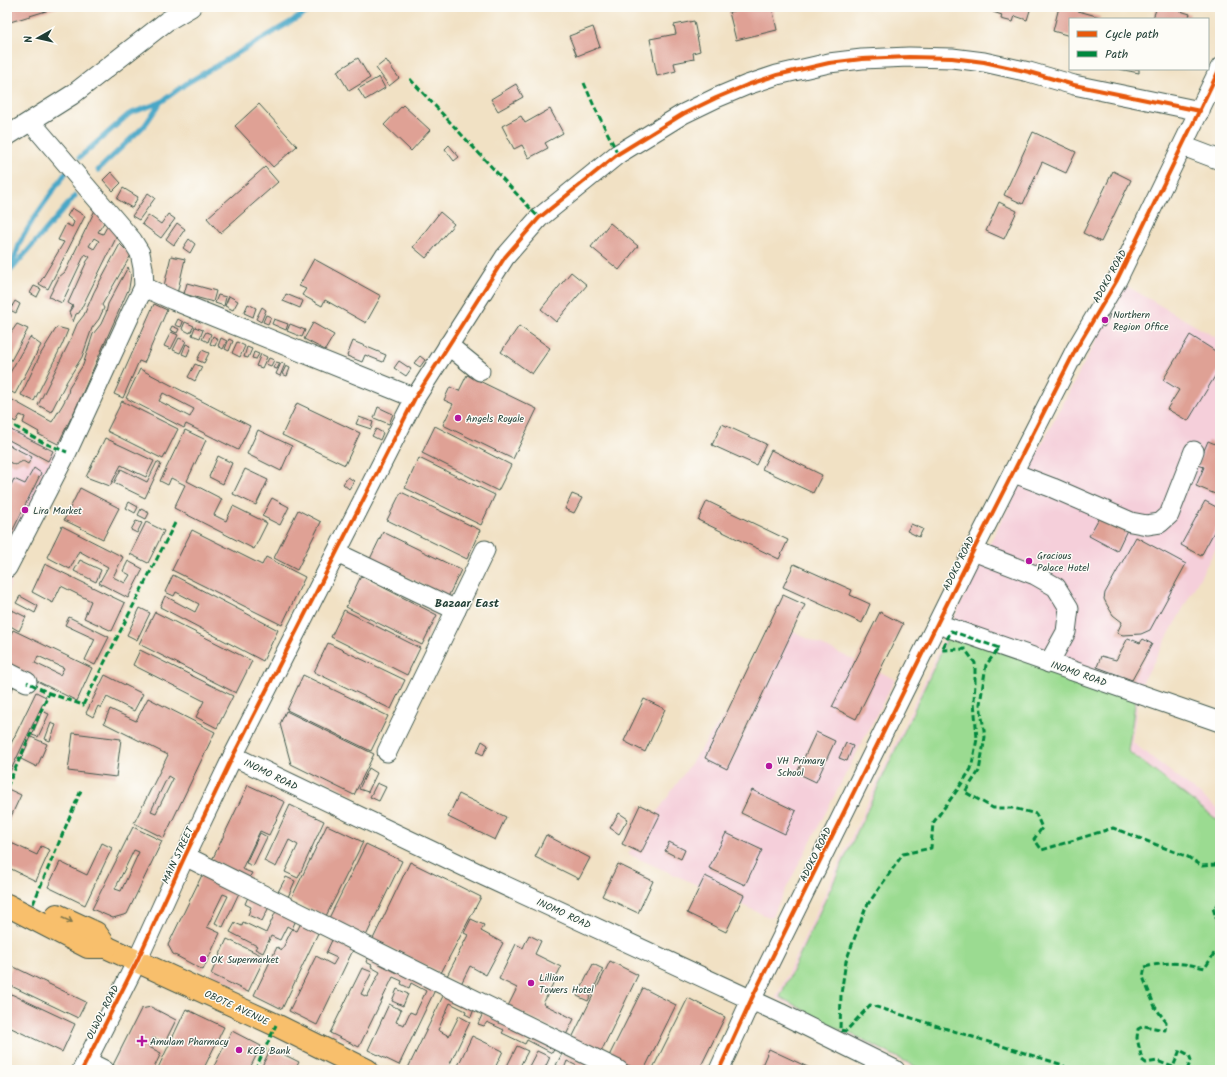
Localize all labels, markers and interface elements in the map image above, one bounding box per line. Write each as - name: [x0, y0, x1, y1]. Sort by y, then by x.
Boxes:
- north arrow: [18, 18, 58, 58]
- legend: [1069, 18, 1209, 70]
- text: Cycle path: [1105, 25, 1159, 44]
- text: N: [20, 35, 38, 44]
- text: Path: [1105, 45, 1128, 64]
- street label: ADOKO ROAD: [1089, 246, 1131, 306]
- place label: Northern Region Office: [1113, 307, 1169, 335]
- marker: Northern Region Office: [1100, 315, 1110, 325]
- place label: Angels Royale: [466, 411, 525, 427]
- marker: Angels Royale: [453, 413, 463, 423]
- place label: Lira Market: [33, 503, 82, 519]
- marker: Lira Market: [20, 505, 30, 515]
- street label: ADOKO ROAD: [939, 533, 979, 594]
- place label: Gracious Palace Hotel: [1037, 548, 1090, 576]
- marker: Gracious Palace Hotel: [1024, 556, 1034, 566]
- district label: Bazaar East: [435, 594, 500, 613]
- street label: INOMO ROAD: [1048, 657, 1109, 691]
- place label: VH Primary School: [777, 753, 825, 781]
- street label: INOMO ROAD: [241, 755, 301, 795]
- marker: VH Primary School: [764, 761, 774, 771]
- street label: MAIN STREET: [158, 823, 199, 887]
- street label: ADOKO ROAD: [796, 824, 836, 885]
- street label: INOMO ROAD: [534, 894, 594, 934]
- one-way arrow: [61, 917, 73, 924]
- place label: OK Supermarket: [211, 952, 279, 968]
- marker: OK Supermarket: [198, 954, 208, 964]
- place label: Lillian Towers Hotel: [539, 970, 594, 998]
- marker: Lillian Towers Hotel: [526, 978, 536, 988]
- street label: OLWOL ROAD: [82, 982, 124, 1043]
- street label: OBOTE AVENUE: [202, 986, 273, 1030]
- place label: Amulam Pharmacy: [150, 1034, 229, 1050]
- marker: Amulam Pharmacy: [137, 1036, 147, 1046]
- place label: KCB Bank: [247, 1043, 291, 1059]
- marker: KCB Bank: [234, 1045, 244, 1055]

